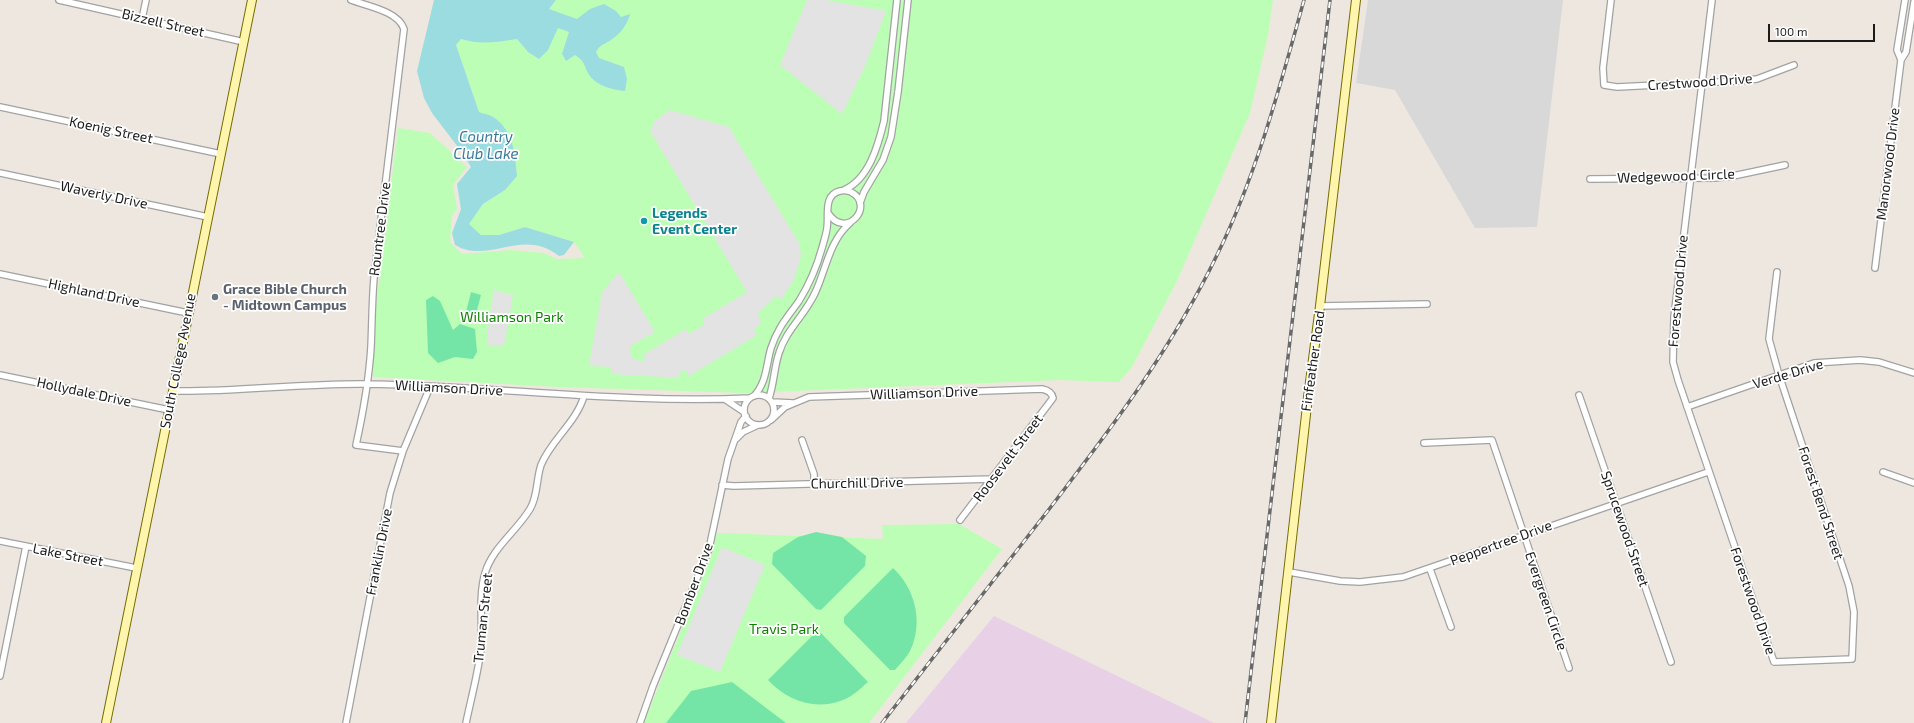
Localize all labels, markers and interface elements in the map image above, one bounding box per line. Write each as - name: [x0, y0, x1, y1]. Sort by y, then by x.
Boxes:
- street label: Bizzell Street: [120, 5, 206, 41]
- scale bar: [1770, 16, 1877, 42]
- text: 100 m: [1775, 24, 1807, 38]
- street label: Crestwood Drive: [1647, 70, 1753, 94]
- street label: Manorwood Drive: [1873, 107, 1903, 221]
- street label: Koenig Street: [68, 113, 154, 147]
- water label: Country Club Lake: [453, 128, 519, 163]
- street label: Wedgewood Circle: [1617, 166, 1735, 186]
- street label: Waverly Drive: [59, 178, 149, 212]
- street label: Rountree Drive: [366, 181, 394, 277]
- place label: Legends Event Center: [652, 205, 737, 238]
- marker: Legends Event Center: [639, 216, 649, 226]
- street label: Forestwood Drive: [1665, 234, 1691, 348]
- street label: Highland Drive: [47, 275, 141, 311]
- place label: Grace Bible Church - Midtown Campus: [223, 281, 347, 314]
- street label: South College Avenue: [157, 292, 199, 430]
- marker: Grace Bible Church - Midtown Campus: [210, 292, 220, 302]
- park label: Williamson Park: [460, 309, 564, 325]
- street label: Finfeather Road: [1298, 310, 1328, 412]
- street label: Verde Drive: [1751, 355, 1825, 393]
- street label: Hollydale Drive: [35, 374, 133, 410]
- street label: Williamson Drive: [395, 377, 503, 399]
- street label: Williamson Drive: [870, 383, 978, 403]
- street label: Roosevelt Street: [970, 411, 1046, 505]
- street label: Forest Bend Street: [1795, 444, 1847, 562]
- street label: Sprucewood Street: [1597, 469, 1653, 589]
- street label: Churchill Drive: [811, 474, 903, 492]
- street label: Franklin Drive: [362, 507, 396, 597]
- street label: Peppertree Drive: [1448, 517, 1554, 569]
- street label: Lake Street: [31, 540, 105, 570]
- street label: Bomber Drive: [671, 541, 717, 627]
- street label: Forestwood Drive: [1727, 545, 1779, 657]
- street label: Evergreen Circle: [1521, 549, 1571, 653]
- street label: Truman Street: [470, 572, 496, 664]
- park label: Travis Park: [749, 621, 819, 637]

